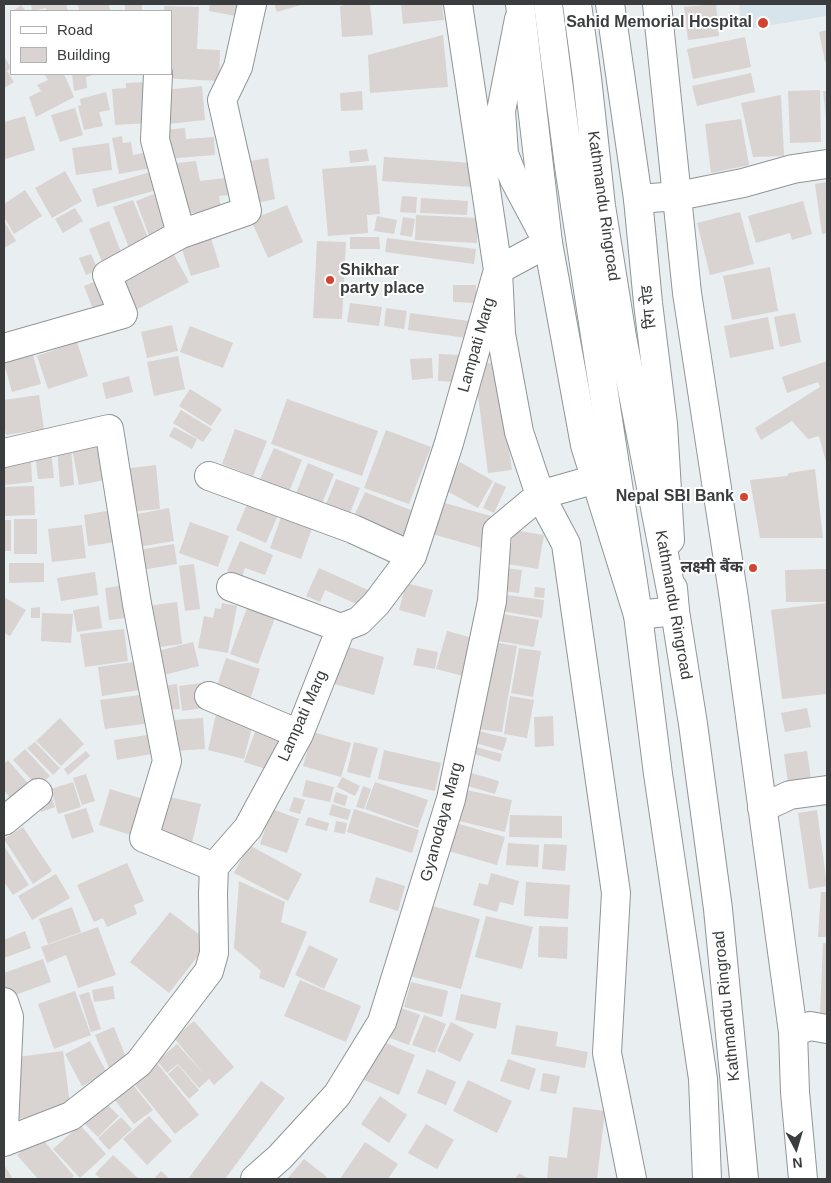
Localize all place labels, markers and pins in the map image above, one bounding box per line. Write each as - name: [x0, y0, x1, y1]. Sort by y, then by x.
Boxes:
- place label: Sahid Memorial Hospital: [566, 13, 752, 33]
- marker: Sahid Memorial Hospital: [756, 16, 770, 30]
- place label: Shikhar party place: [340, 261, 424, 299]
- marker: Shikhar party place: [324, 274, 336, 286]
- place label: Nepal SBI Bank: [616, 487, 734, 507]
- marker: Nepal SBI Bank: [738, 491, 750, 503]
- place label: लक्ष्मी बैंक: [680, 558, 743, 578]
- marker: लक्ष्मी बैंक: [747, 562, 759, 574]

